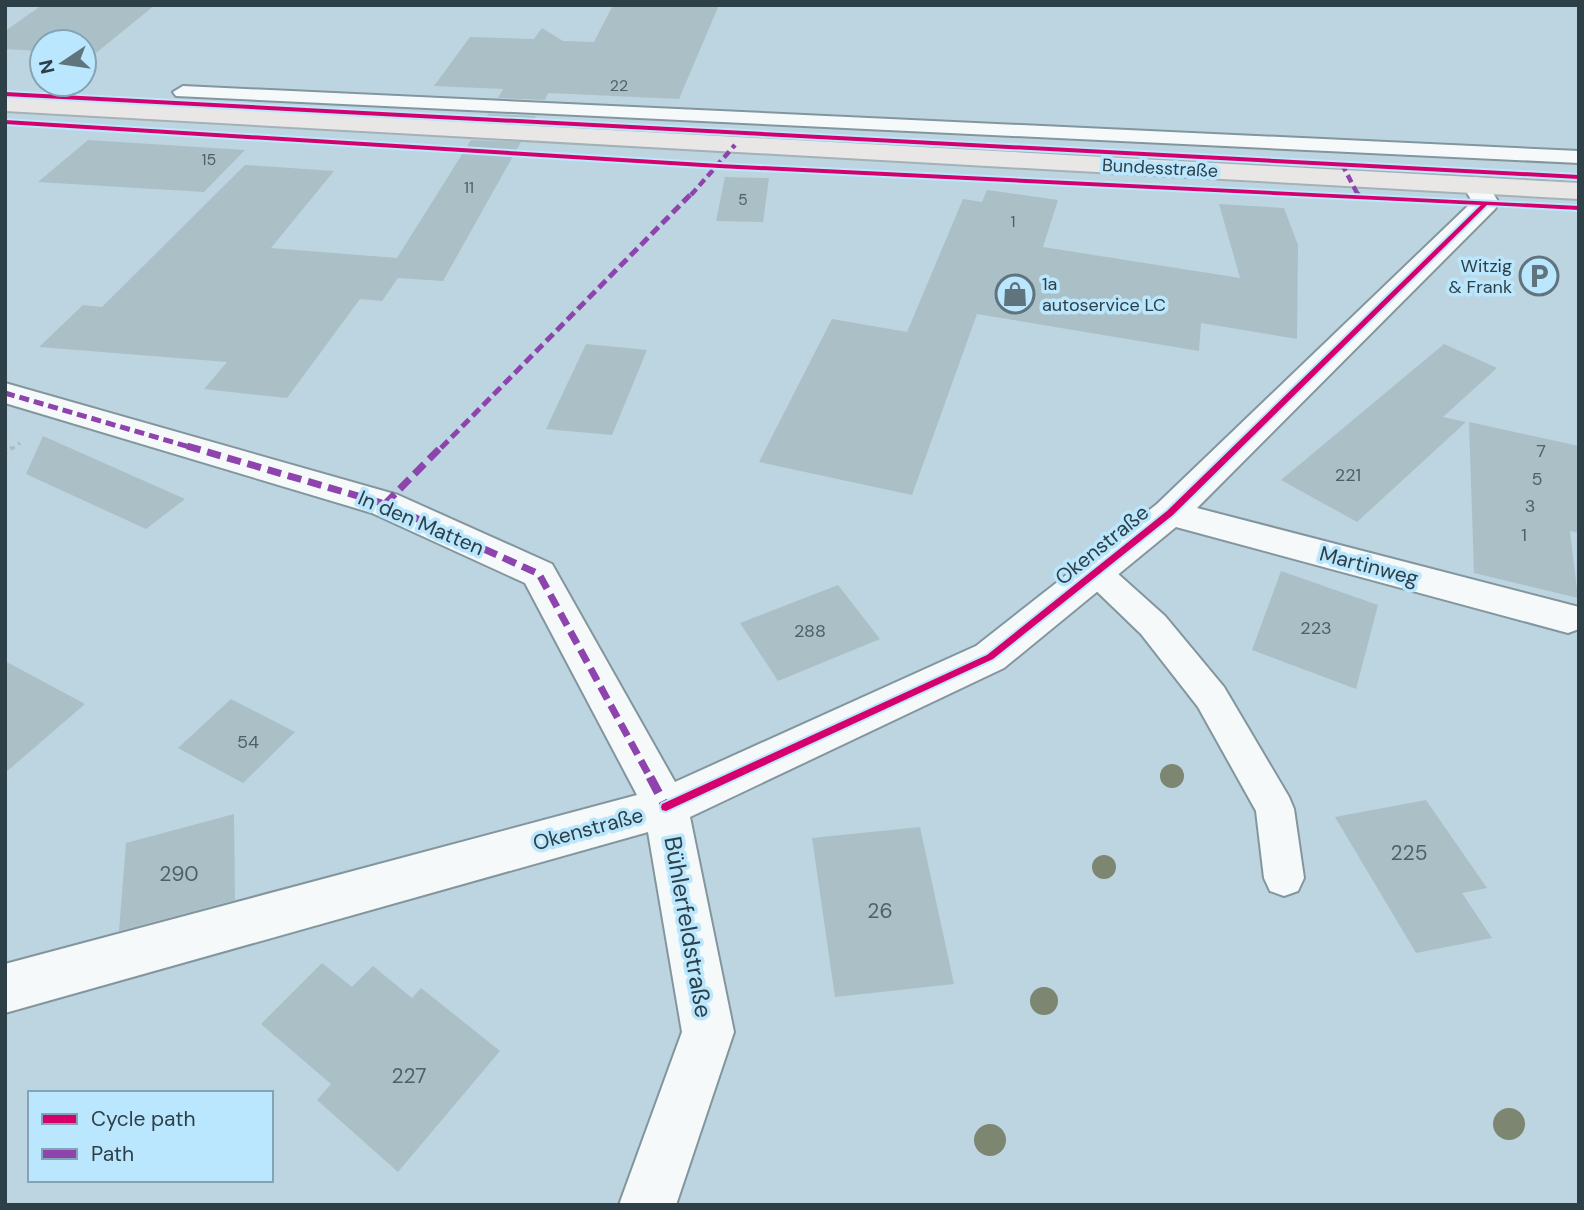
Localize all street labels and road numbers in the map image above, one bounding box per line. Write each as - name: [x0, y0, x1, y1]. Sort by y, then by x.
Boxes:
- street label: Bundesstraße: [1101, 153, 1219, 183]
- street label: In den Matten: [354, 484, 488, 562]
- street label: Okenstraße: [1049, 498, 1155, 591]
- street label: Martinweg: [1316, 539, 1422, 593]
- street label: Okenstraße: [530, 801, 646, 857]
- street label: Bühlerfeldstraße: [657, 834, 720, 1020]

